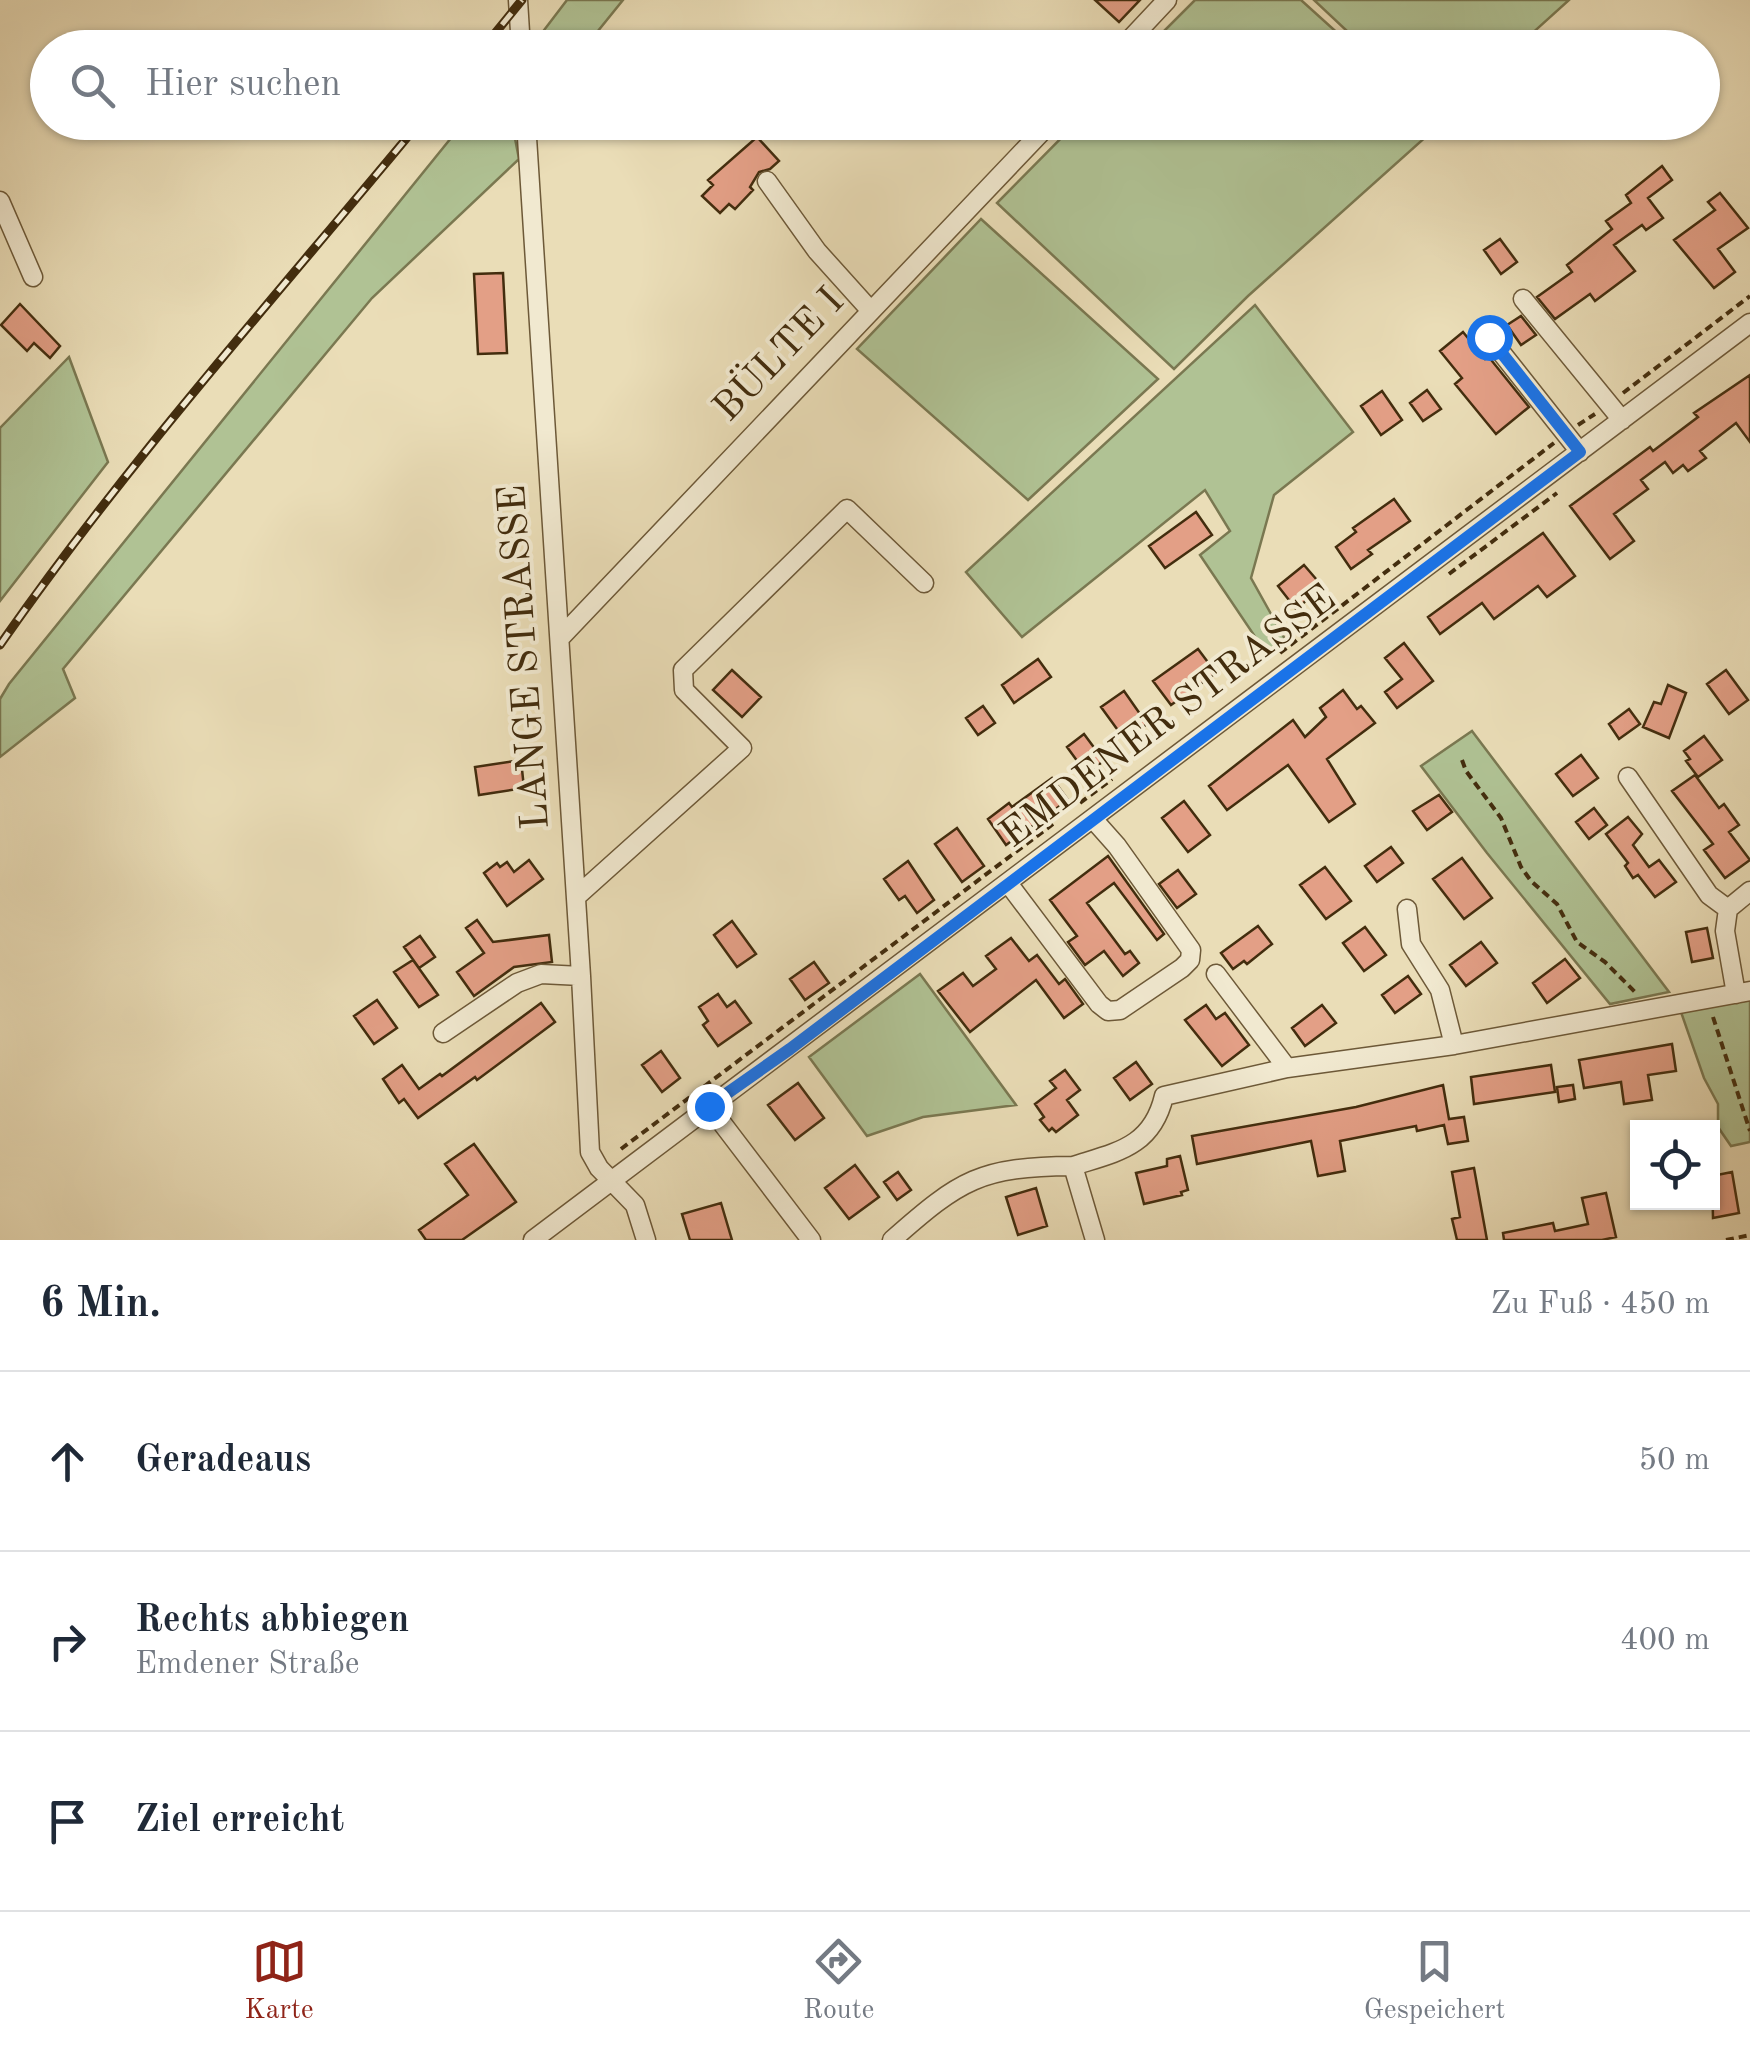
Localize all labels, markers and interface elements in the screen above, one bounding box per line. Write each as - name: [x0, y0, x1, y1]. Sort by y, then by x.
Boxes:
- search box: [30, 30, 1720, 140]
- icon: search: [65, 58, 120, 113]
- text: Hier suchen: [145, 66, 341, 104]
- street label: BÜLTE I: [702, 277, 853, 430]
- route start: [1467, 315, 1513, 361]
- street label: LANGE STRASSE: [494, 483, 558, 831]
- street label: EMDENER STRASSE: [994, 579, 1344, 857]
- route end: [687, 1084, 733, 1130]
- map controls: [1630, 1120, 1720, 1210]
- button: locate: [1630, 1120, 1720, 1210]
- text: 6 Min.: [40, 1284, 161, 1326]
- text: Zu Fuß · 450 m: [1491, 1289, 1710, 1321]
- icon: ahead: [40, 1434, 95, 1489]
- text: Geradeaus: [135, 1442, 311, 1480]
- text: 50 m: [1639, 1445, 1710, 1477]
- text: Rechts abbiegen: [135, 1602, 409, 1640]
- icon: right: [40, 1614, 95, 1669]
- text: 400 m: [1620, 1625, 1710, 1657]
- text: Emdener Straße: [135, 1649, 360, 1681]
- icon: arrive: [40, 1794, 95, 1849]
- text: Ziel erreicht: [135, 1802, 344, 1840]
- tab: Karte: [245, 1934, 314, 2029]
- tab: Route: [803, 1934, 874, 2029]
- tab: Gespeichert: [1364, 1934, 1505, 2029]

